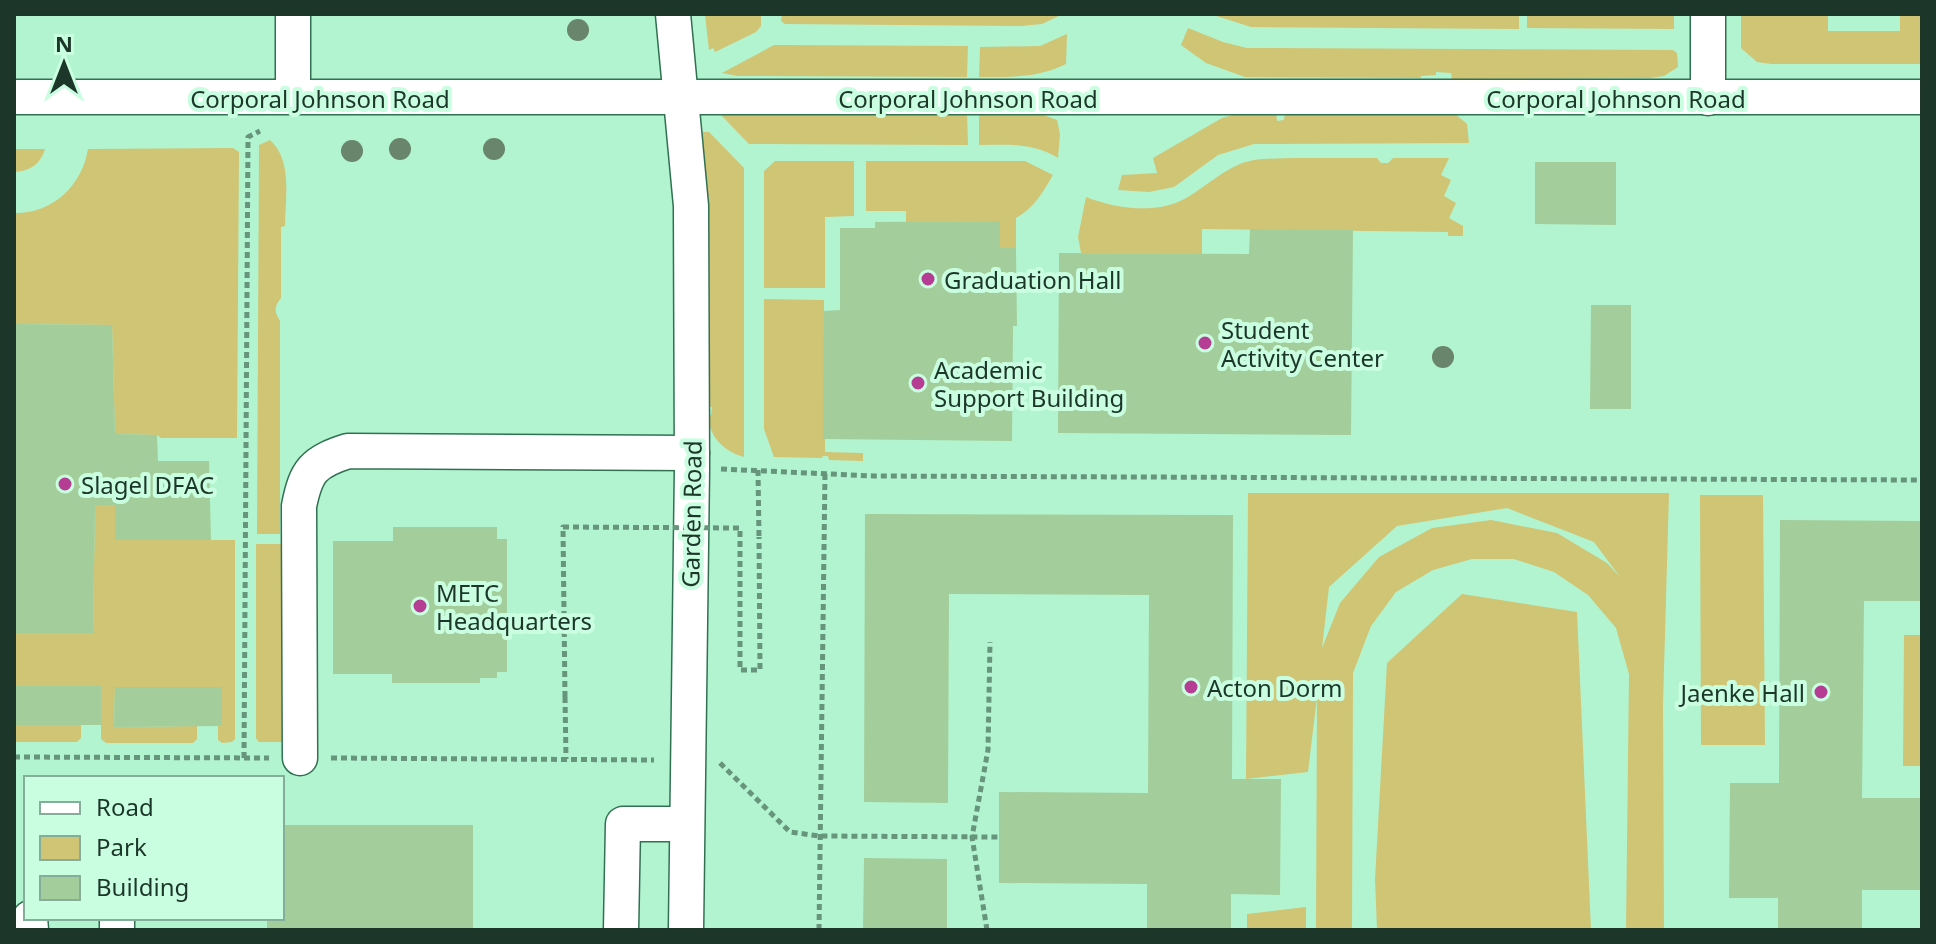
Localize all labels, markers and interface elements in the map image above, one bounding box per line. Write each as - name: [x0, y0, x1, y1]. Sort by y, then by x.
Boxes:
- north arrow: [24, 24, 104, 104]
- text: N: [55, 28, 73, 58]
- street label: Corporal Johnson Road: [190, 82, 450, 115]
- street label: Corporal Johnson Road: [838, 82, 1098, 115]
- street label: Corporal Johnson Road: [1486, 82, 1746, 115]
- place label: Graduation Hall: [944, 263, 1122, 296]
- marker: Graduation Hall: [919, 270, 937, 288]
- place label: Student Activity Center: [1221, 313, 1384, 374]
- marker: Student Activity Center: [1196, 334, 1214, 352]
- place label: Academic Support Building: [934, 353, 1124, 414]
- marker: Academic Support Building: [909, 374, 927, 392]
- street label: Garden Road: [673, 440, 709, 588]
- place label: Slagel DFAC: [81, 468, 214, 501]
- marker: Slagel DFAC: [56, 475, 74, 493]
- place label: METC Headquarters: [436, 576, 592, 637]
- marker: METC Headquarters: [411, 597, 429, 615]
- place label: Acton Dorm: [1207, 671, 1343, 704]
- place label: Jaenke Hall: [1678, 676, 1805, 709]
- marker: Acton Dorm: [1182, 678, 1200, 696]
- marker: Jaenke Hall: [1812, 683, 1830, 701]
- legend: [24, 776, 284, 920]
- text: Road: [96, 790, 154, 823]
- text: Park: [96, 830, 147, 863]
- text: Building: [96, 870, 189, 903]

